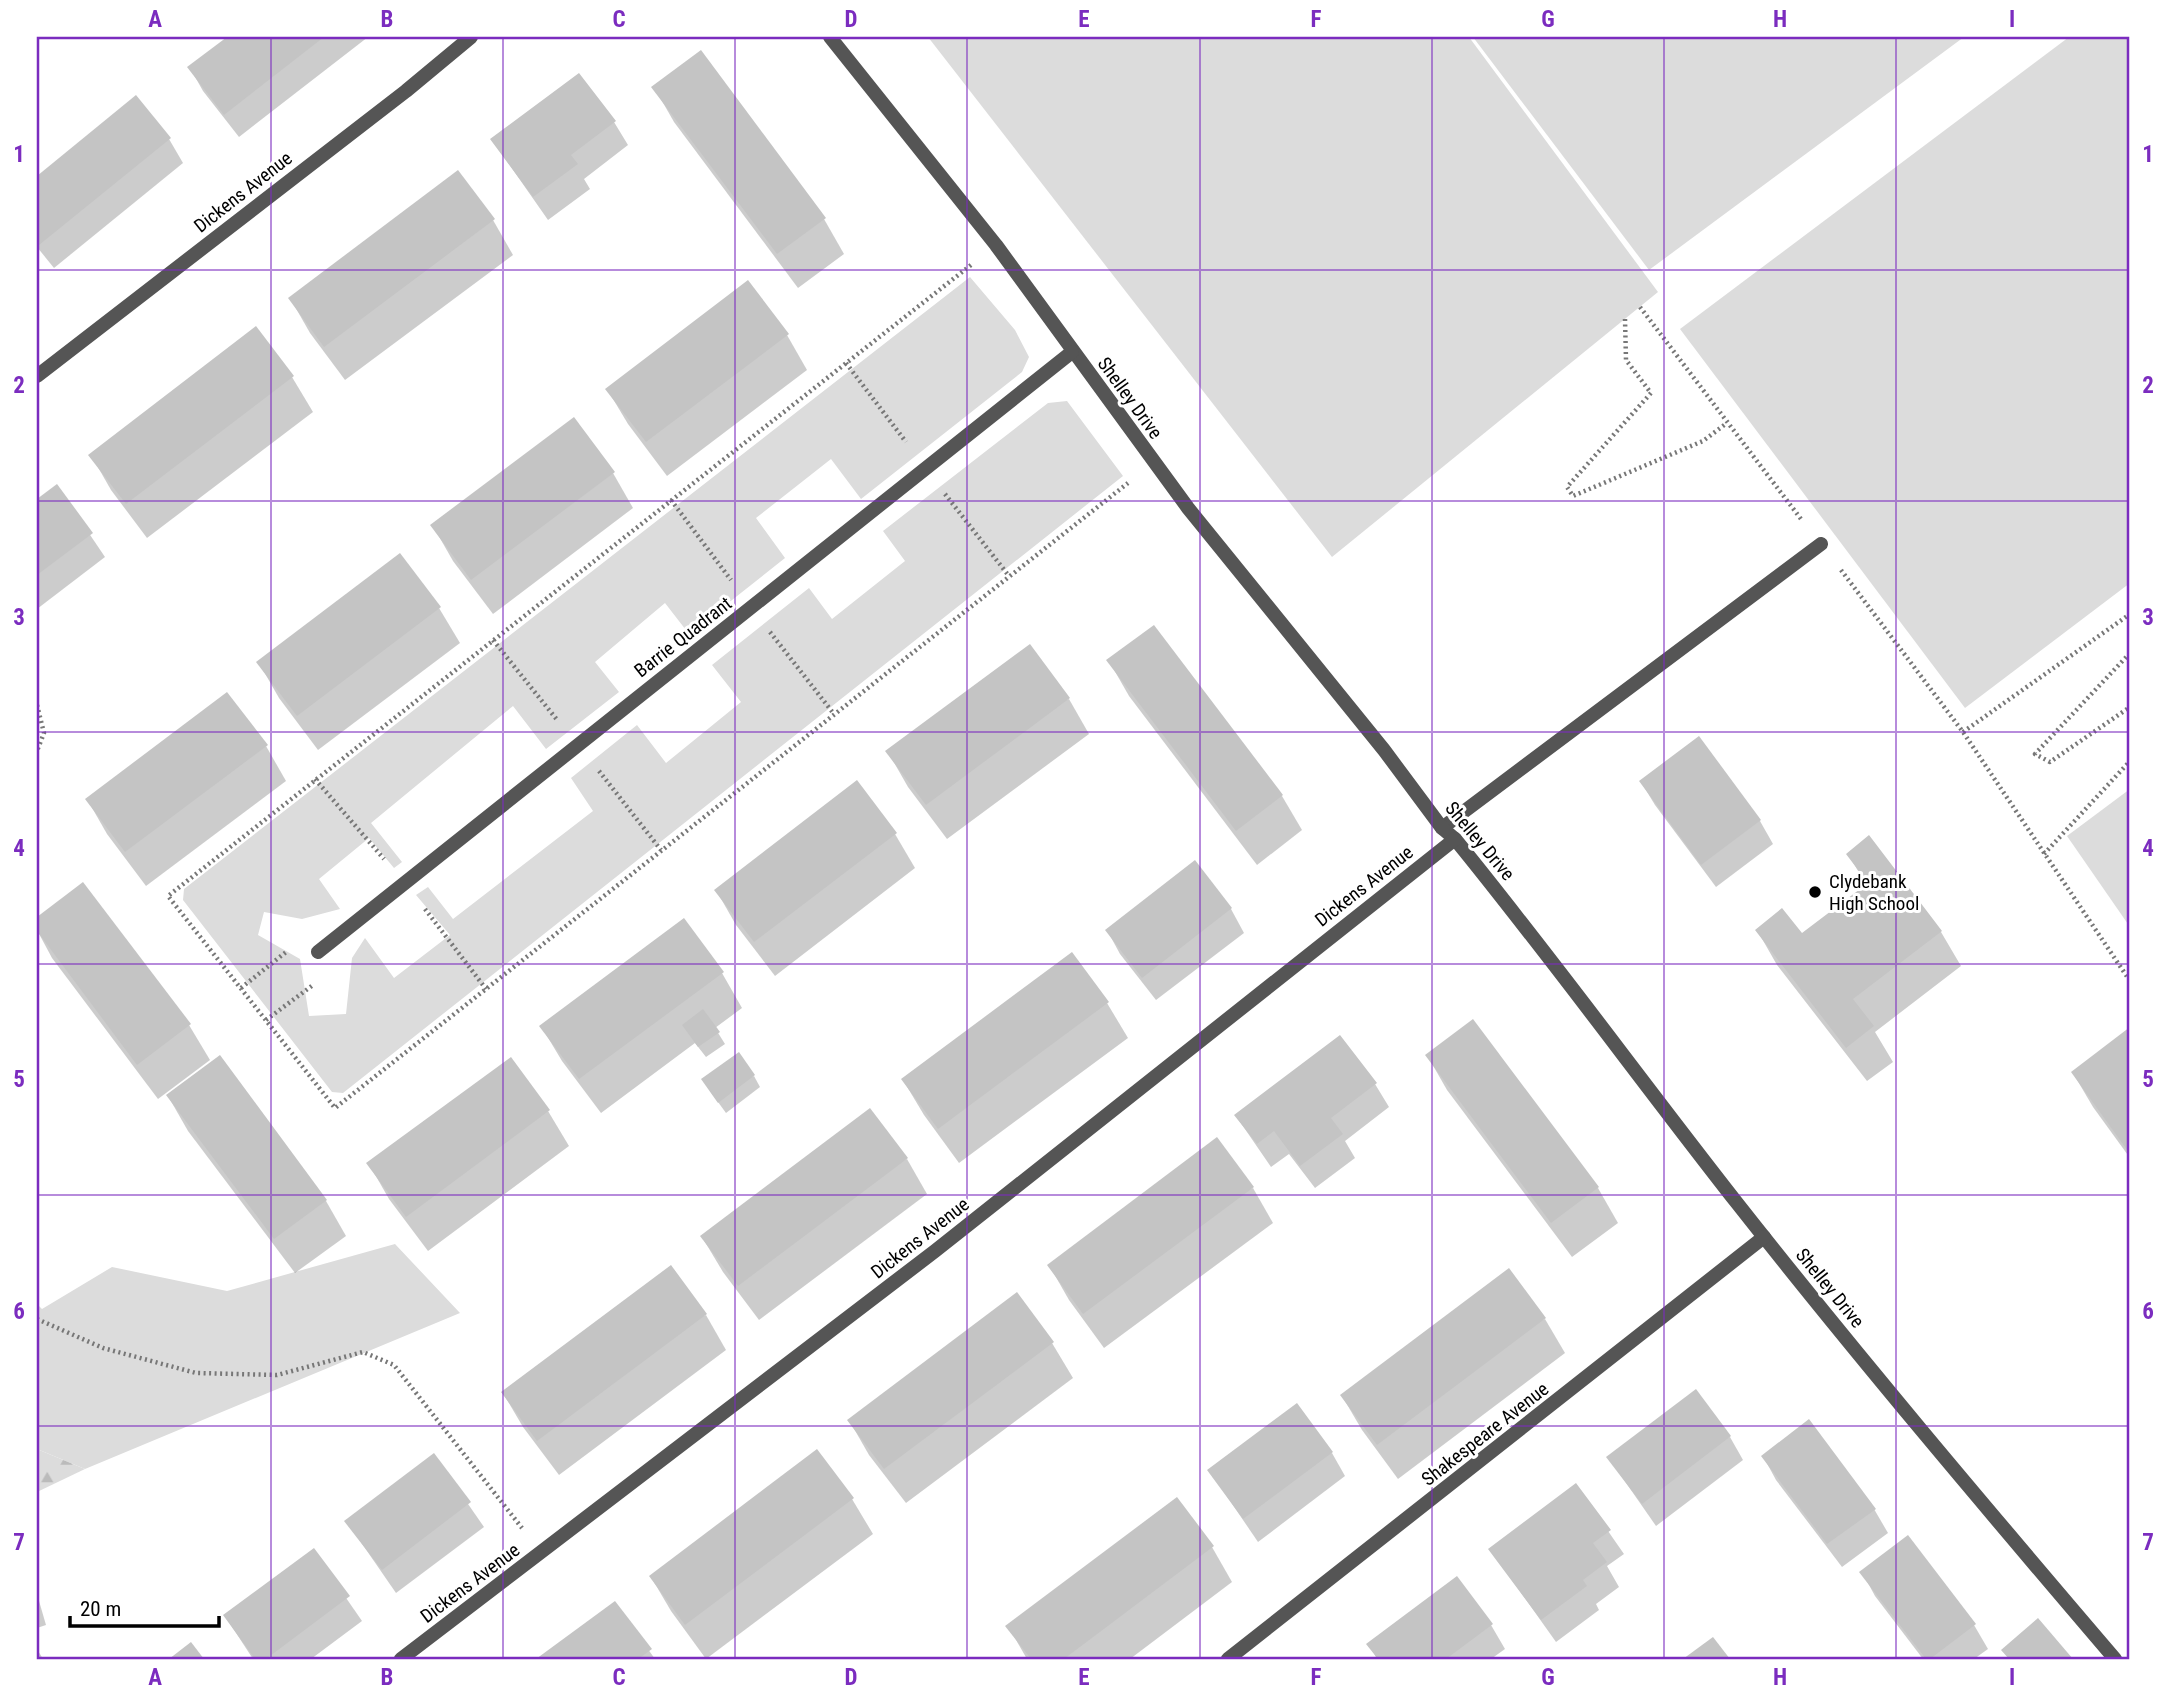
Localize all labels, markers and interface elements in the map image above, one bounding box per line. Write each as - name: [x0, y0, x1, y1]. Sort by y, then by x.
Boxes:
- text: A: [148, 6, 162, 33]
- text: B: [381, 6, 393, 33]
- text: C: [612, 6, 626, 33]
- text: D: [845, 6, 858, 33]
- text: E: [1078, 6, 1090, 33]
- text: F: [1311, 6, 1322, 33]
- text: G: [1541, 6, 1555, 33]
- text: H: [1773, 6, 1787, 33]
- text: I: [2009, 6, 2015, 33]
- text: 1: [13, 141, 25, 168]
- text: 1: [2142, 141, 2154, 168]
- street label: Dickens Avenue: [189, 146, 297, 237]
- street label: Shelley Drive: [1093, 353, 1167, 444]
- text: 2: [13, 372, 25, 399]
- text: 2: [2142, 372, 2154, 399]
- street label: Barrie Quadrant: [630, 592, 736, 682]
- text: 3: [13, 604, 25, 631]
- text: 3: [2142, 604, 2154, 631]
- street label: Shelley Drive: [1440, 797, 1520, 885]
- text: 4: [13, 835, 25, 862]
- text: 4: [2142, 835, 2154, 862]
- street label: Dickens Avenue: [1310, 840, 1418, 931]
- place label: Clydebank High School: [1829, 870, 1919, 915]
- marker: Clydebank High School: [1807, 884, 1823, 900]
- text: 5: [13, 1066, 25, 1093]
- text: 5: [2142, 1066, 2154, 1093]
- street label: Dickens Avenue: [866, 1192, 974, 1283]
- street label: Shelley Drive: [1791, 1244, 1869, 1332]
- text: 6: [13, 1298, 25, 1325]
- text: 6: [2142, 1298, 2154, 1325]
- street label: Shakespeare Avenue: [1417, 1377, 1553, 1491]
- text: 7: [13, 1529, 25, 1556]
- text: 7: [2142, 1529, 2154, 1556]
- street label: Dickens Avenue: [416, 1538, 524, 1628]
- scale bar: [70, 1584, 219, 1628]
- text: 20 m: [80, 1597, 121, 1621]
- text: A: [148, 1664, 162, 1691]
- text: B: [381, 1664, 393, 1691]
- text: C: [612, 1664, 626, 1691]
- text: D: [845, 1664, 858, 1691]
- text: E: [1078, 1664, 1090, 1691]
- text: F: [1311, 1664, 1322, 1691]
- text: G: [1541, 1664, 1555, 1691]
- text: H: [1773, 1664, 1787, 1691]
- text: I: [2009, 1664, 2015, 1691]

